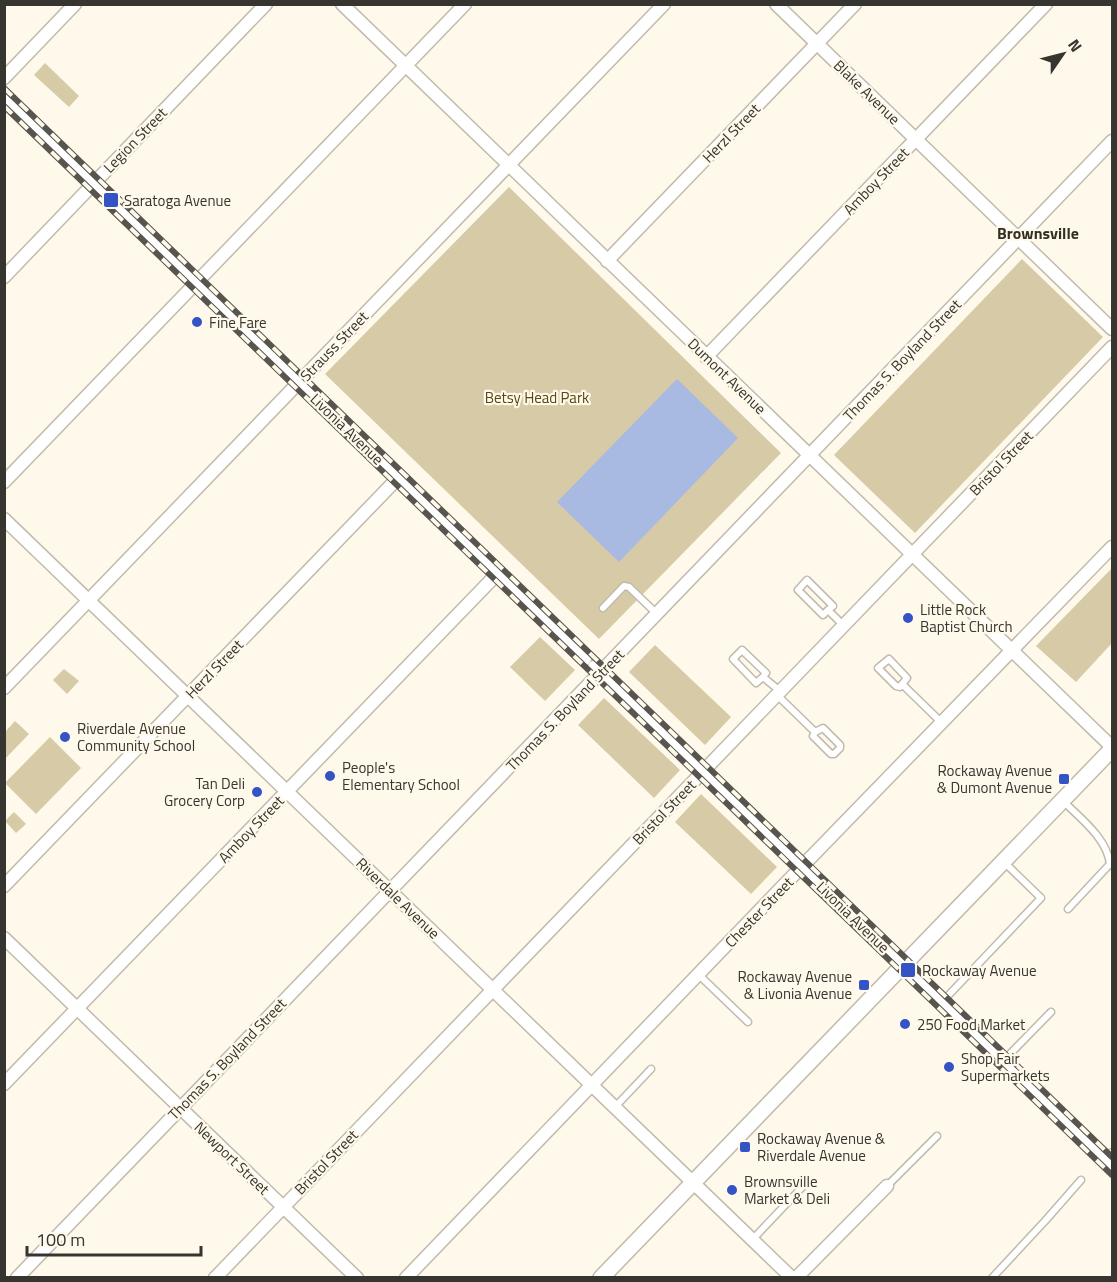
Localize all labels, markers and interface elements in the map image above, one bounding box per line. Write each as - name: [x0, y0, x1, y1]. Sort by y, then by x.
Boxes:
- north arrow: [1033, 24, 1093, 84]
- text: N: [1062, 34, 1088, 57]
- street label: Blake Avenue: [828, 54, 906, 130]
- street label: Herzl Street: [697, 97, 766, 168]
- street label: Legion Street: [98, 101, 173, 178]
- street label: Amboy Street: [838, 141, 915, 220]
- place label: Saratoga Avenue: [124, 189, 231, 212]
- marker: Saratoga Avenue: [102, 191, 120, 209]
- district label: Brownsville: [997, 221, 1079, 245]
- street label: Thomas S. Boyland Street: [837, 293, 967, 426]
- street label: Strauss Street: [295, 305, 374, 386]
- place label: Fine Fare: [209, 311, 267, 334]
- marker: Fine Fare: [190, 315, 204, 329]
- street label: Dumont Avenue: [682, 332, 772, 420]
- park label: Betsy Head Park: [485, 386, 589, 409]
- street label: Livonia Avenue: [305, 388, 389, 470]
- street label: Bristol Street: [964, 425, 1039, 501]
- place label: Little Rock Baptist Church: [920, 598, 1013, 638]
- marker: Little Rock Baptist Church: [901, 611, 915, 625]
- street label: Herzl Street: [180, 633, 249, 704]
- street label: Thomas S. Boyland Street: [500, 643, 630, 776]
- place label: Riverdale Avenue Community School: [77, 717, 195, 757]
- marker: Riverdale Avenue Community School: [58, 730, 72, 744]
- place label: People's Elementary School: [342, 756, 460, 796]
- place label: Rockaway Avenue & Dumont Avenue: [937, 759, 1052, 799]
- marker: People's Elementary School: [323, 769, 337, 783]
- place label: Tan Deli Grocery Corp: [164, 772, 245, 812]
- marker: Rockaway Avenue & Dumont Avenue: [1057, 772, 1071, 786]
- street label: Bristol Street: [627, 774, 702, 850]
- marker: Tan Deli Grocery Corp: [250, 785, 264, 799]
- street label: Amboy Street: [213, 789, 290, 868]
- street label: Riverdale Avenue: [351, 852, 445, 944]
- street label: Chester Street: [719, 871, 799, 953]
- street label: Livonia Avenue: [811, 876, 895, 958]
- place label: Rockaway Avenue: [922, 959, 1036, 982]
- marker: Rockaway Avenue: [899, 961, 917, 979]
- place label: Rockaway Avenue & Livonia Avenue: [738, 965, 852, 1005]
- marker: Rockaway Avenue & Livonia Avenue: [857, 978, 871, 992]
- street label: Thomas S. Boyland Street: [162, 992, 292, 1125]
- place label: 250 Food Market: [917, 1013, 1026, 1036]
- marker: 250 Food Market: [898, 1017, 912, 1031]
- place label: Shop Fair Supermarkets: [961, 1047, 1050, 1087]
- marker: Shop Fair Supermarkets: [942, 1060, 956, 1074]
- street label: Newport Street: [189, 1116, 275, 1201]
- street label: Bristol Street: [289, 1124, 364, 1200]
- place label: Rockaway Avenue & Riverdale Avenue: [757, 1127, 886, 1167]
- marker: Rockaway Avenue & Riverdale Avenue: [738, 1140, 752, 1154]
- place label: Brownsville Market & Deli: [744, 1170, 830, 1210]
- marker: Brownsville Market & Deli: [725, 1183, 739, 1197]
- scale bar: [27, 1219, 201, 1257]
- text: 100 m: [36, 1226, 85, 1253]

